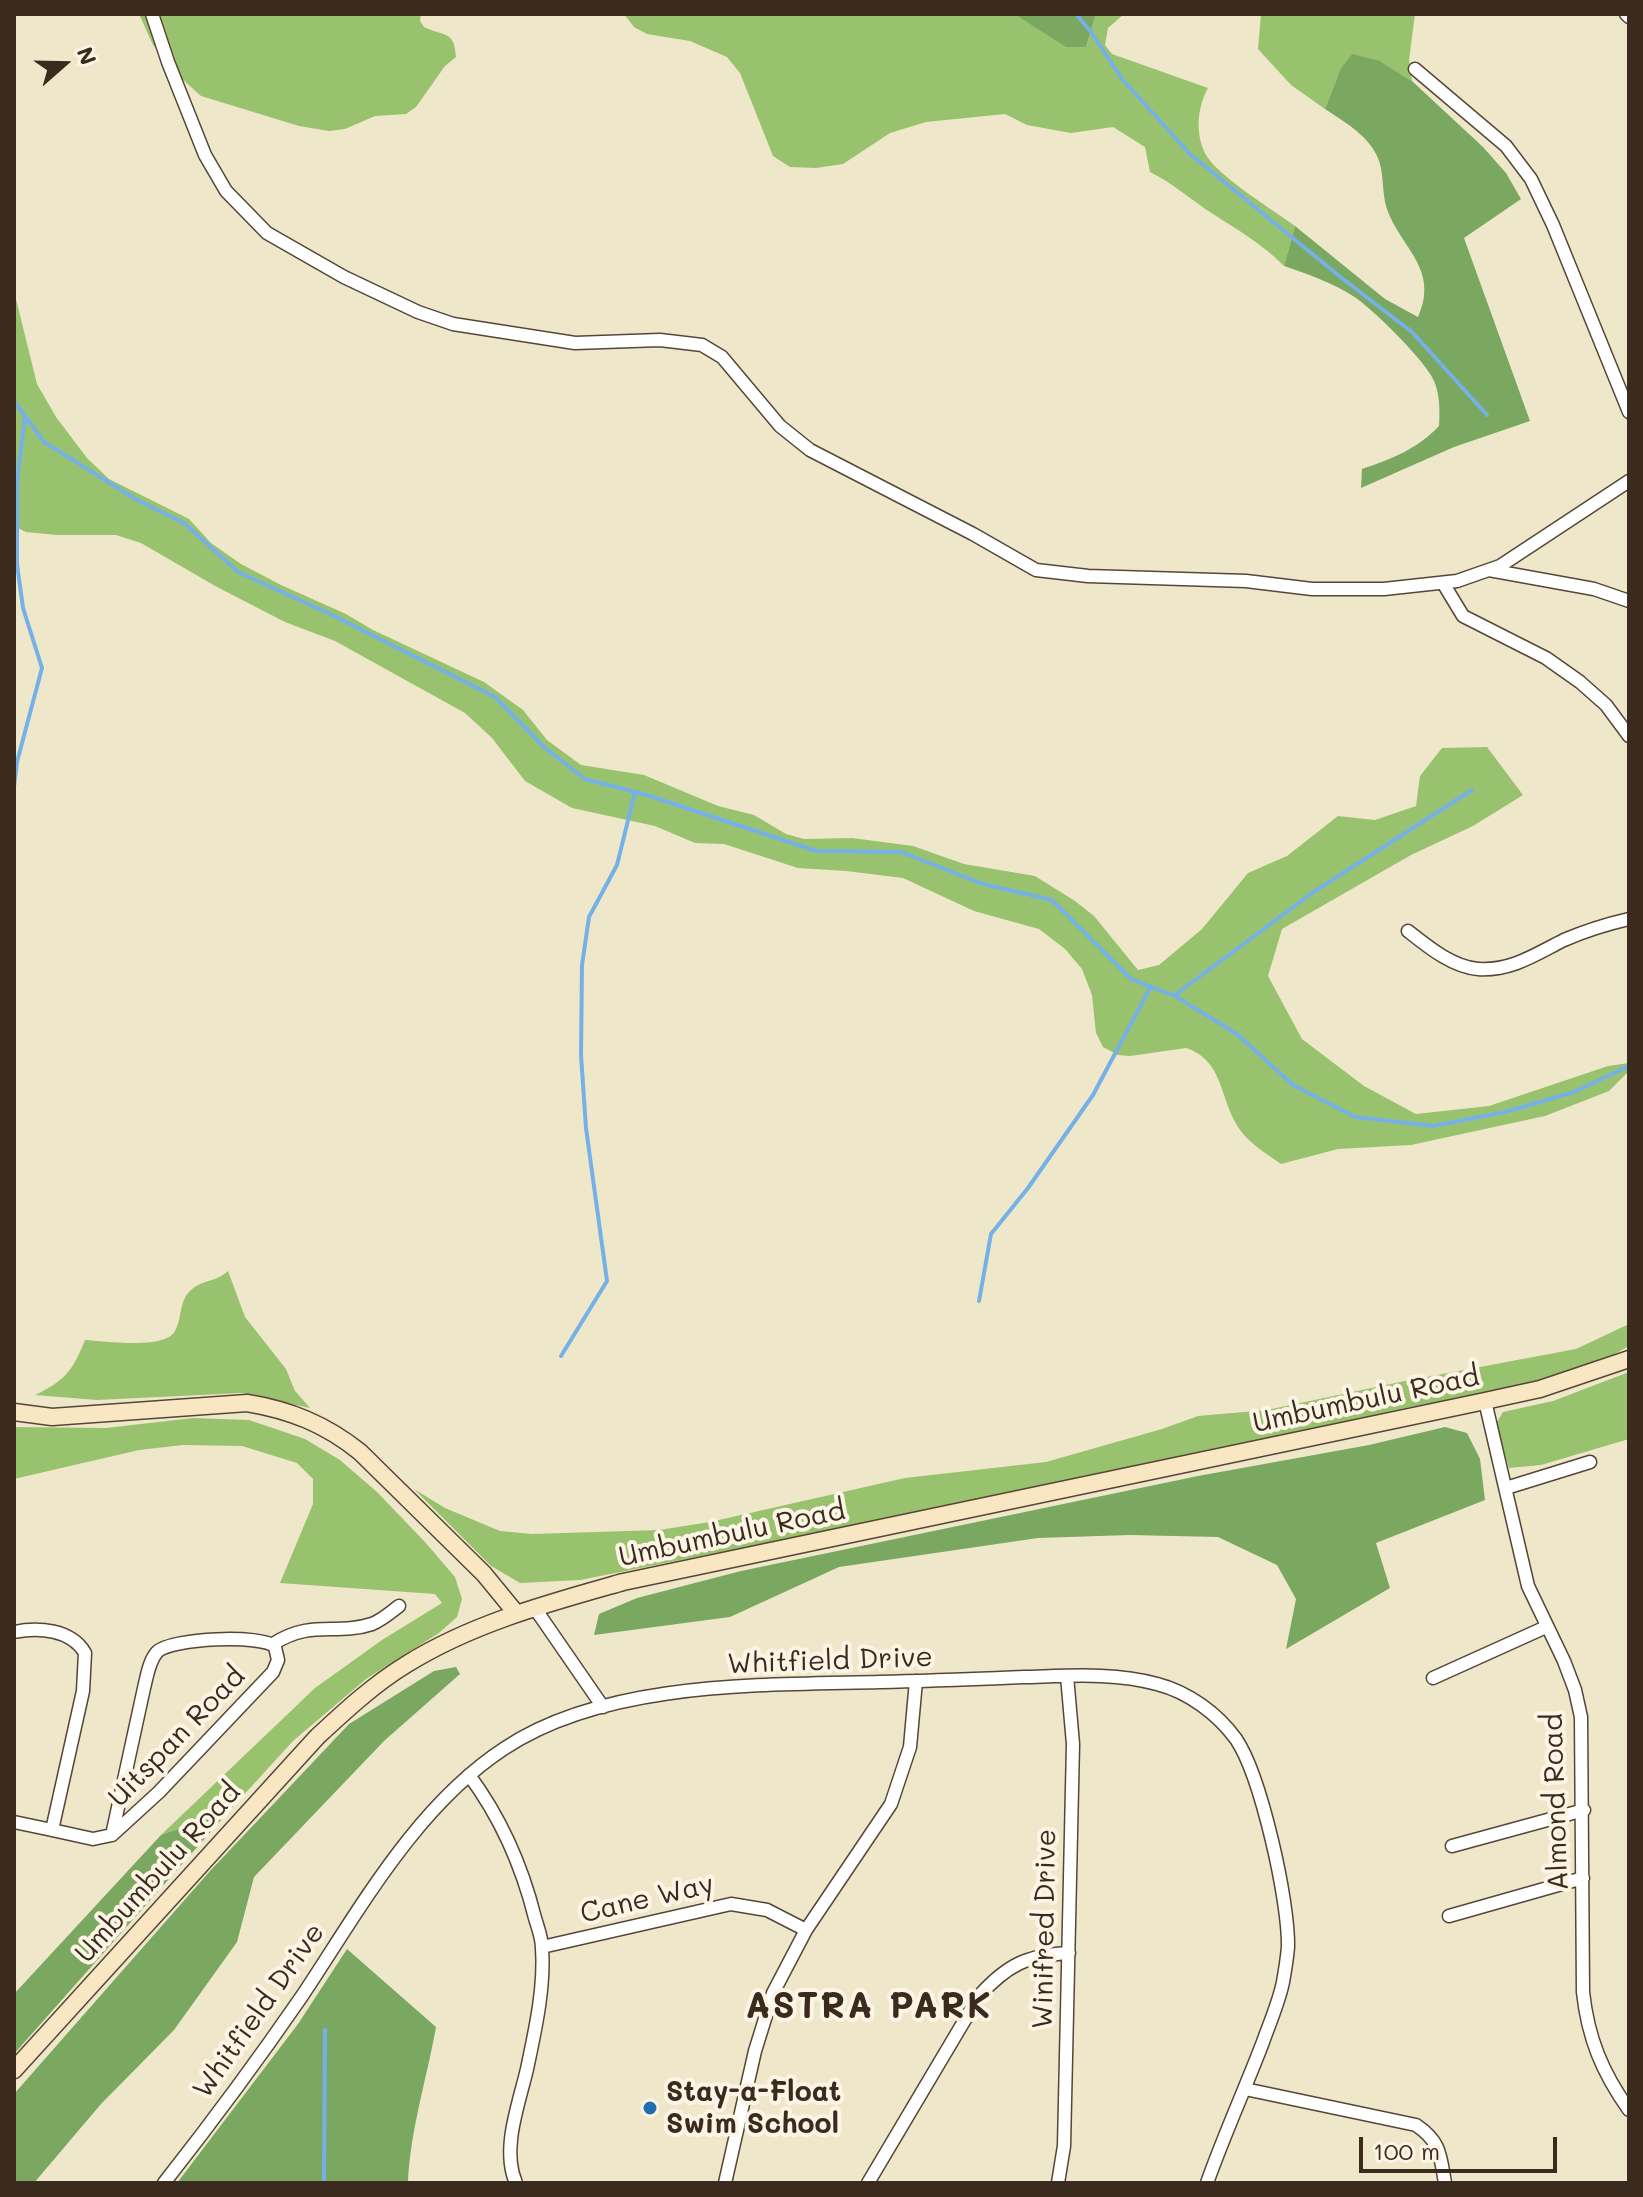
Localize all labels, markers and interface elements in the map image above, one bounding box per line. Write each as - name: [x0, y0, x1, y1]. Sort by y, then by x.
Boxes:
- north arrow: [24, 24, 104, 104]
- text: N: [71, 43, 104, 68]
- street label: Umbumbulu Road: [1250, 1360, 1482, 1440]
- street label: Umbumbulu Road: [616, 1494, 848, 1574]
- street label: Whitfield Drive: [727, 1641, 933, 1681]
- street label: Uitspan Road: [102, 1660, 252, 1814]
- street label: Almond Road: [1536, 1713, 1576, 1891]
- street label: Umbumbulu Road: [68, 1776, 248, 1970]
- street label: Winifred Drive: [1026, 1829, 1064, 2029]
- street label: Cane Way: [577, 1867, 717, 1931]
- street label: Whitfield Drive: [186, 1917, 332, 2105]
- district label: ASTRA PARK: [745, 1985, 993, 2029]
- place label: Stay-a-Float Swim School: [666, 2075, 841, 2141]
- marker: Stay-a-Float Swim School: [641, 2099, 659, 2117]
- scale bar: [1363, 2121, 1561, 2171]
- text: 100 m: [1373, 2135, 1440, 2166]

